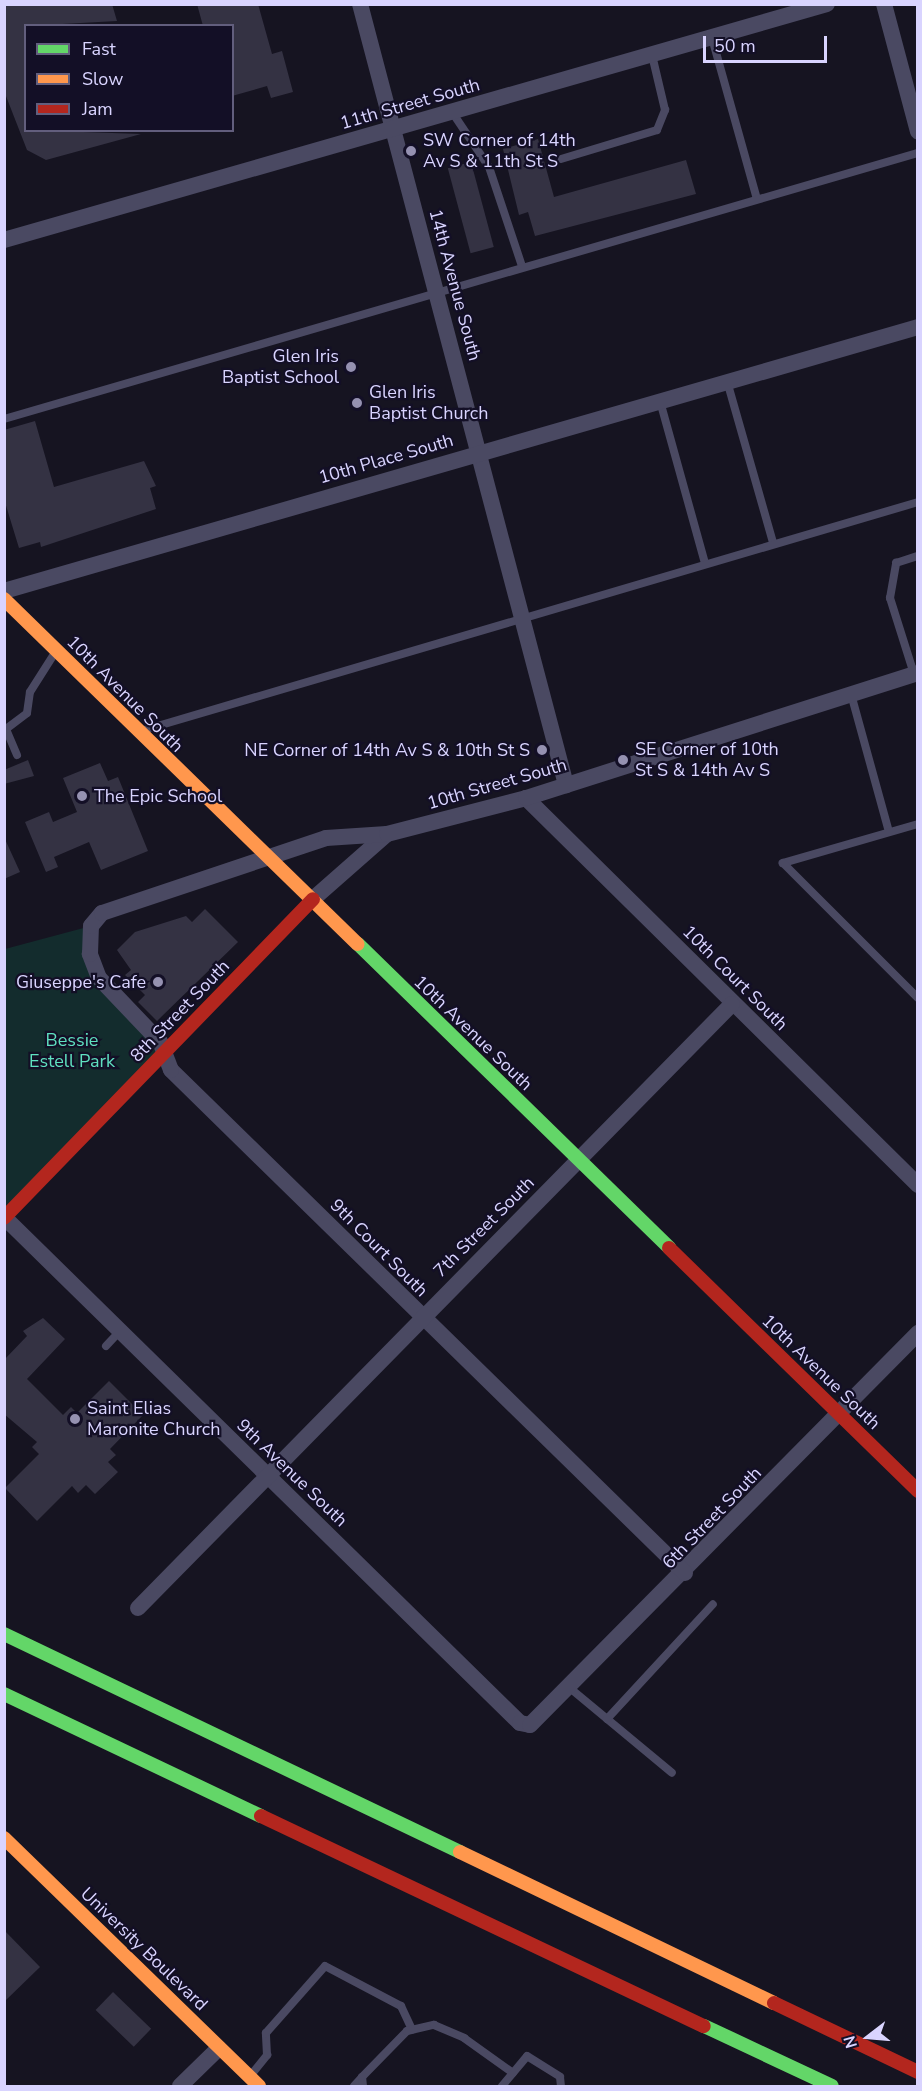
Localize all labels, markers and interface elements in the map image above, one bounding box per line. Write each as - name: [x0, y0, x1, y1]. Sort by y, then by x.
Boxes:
- legend: [24, 24, 234, 132]
- scale bar: [706, 24, 830, 62]
- text: 50 m: [714, 34, 756, 58]
- text: Fast: [82, 37, 116, 61]
- text: Slow: [82, 67, 123, 91]
- street label: 11th Street South: [338, 74, 482, 134]
- text: Jam: [82, 97, 113, 121]
- place label: SW Corner of 14th Av S & 11th St S: [423, 130, 576, 172]
- marker: SW Corner of 14th Av S & 11th St S: [404, 144, 418, 158]
- street label: 14th Avenue South: [424, 207, 486, 363]
- place label: Glen Iris Baptist School: [222, 346, 339, 388]
- marker: Glen Iris Baptist School: [344, 360, 358, 374]
- place label: Glen Iris Baptist Church: [369, 382, 488, 424]
- marker: Glen Iris Baptist Church: [350, 396, 364, 410]
- street label: 10th Place South: [316, 429, 456, 489]
- street label: 10th Avenue South: [62, 631, 188, 757]
- place label: NE Corner of 14th Av S & 10th St S: [244, 739, 530, 761]
- place label: SE Corner of 10th St S & 14th Av S: [635, 739, 779, 782]
- marker: NE Corner of 14th Av S & 10th St S: [535, 743, 549, 757]
- marker: SE Corner of 10th St S & 14th Av S: [616, 753, 630, 767]
- street label: 10th Street South: [425, 754, 569, 814]
- place label: The Epic School: [94, 785, 222, 807]
- marker: The Epic School: [75, 789, 89, 803]
- street label: 10th Court South: [678, 921, 792, 1035]
- street label: 8th Street South: [126, 956, 234, 1066]
- place label: Giuseppe's Cafe: [16, 971, 146, 993]
- street label: 10th Avenue South: [409, 971, 537, 1095]
- marker: Giuseppe's Cafe: [151, 975, 165, 989]
- park label: Bessie Estell Park: [29, 1030, 115, 1072]
- street label: 7th Street South: [429, 1172, 539, 1282]
- street label: 9th Court South: [326, 1195, 432, 1301]
- street label: 10th Avenue South: [757, 1310, 885, 1434]
- place label: Saint Elias Maronite Church: [87, 1398, 220, 1440]
- marker: Saint Elias Maronite Church: [68, 1412, 82, 1426]
- street label: 9th Avenue South: [232, 1415, 352, 1531]
- street label: 6th Street South: [658, 1463, 766, 1573]
- street label: University Boulevard: [76, 1883, 212, 2015]
- north arrow: [838, 2007, 898, 2067]
- text: N: [838, 2033, 863, 2051]

